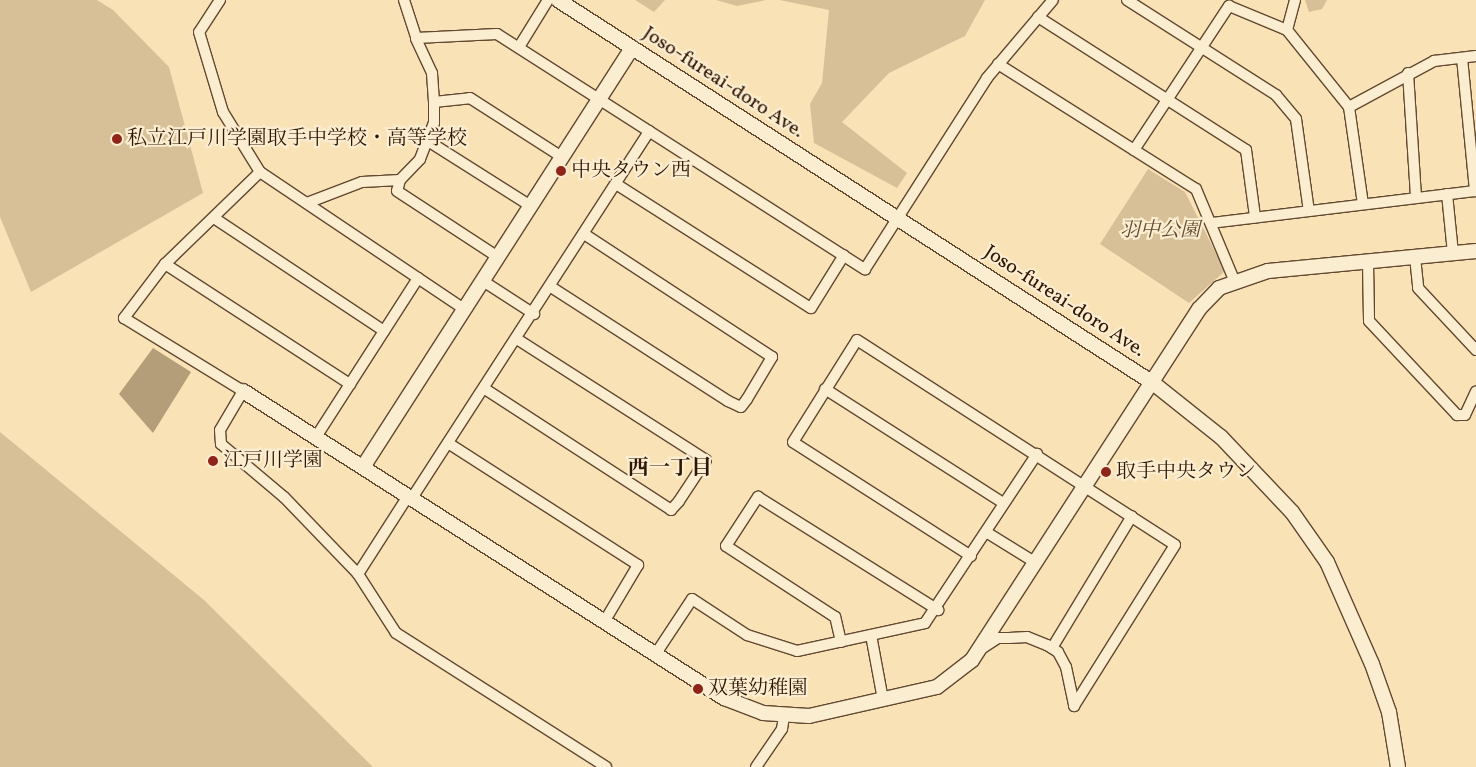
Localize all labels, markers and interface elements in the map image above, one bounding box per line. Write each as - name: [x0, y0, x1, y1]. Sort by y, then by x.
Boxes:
- street label: Joso-fureai-doro Ave.: [638, 22, 808, 144]
- place label: 私立江戸川学園取手中学校・高等学校: [127, 127, 467, 151]
- marker: 私立江戸川学園取手中学校・高等学校: [111, 133, 123, 145]
- place label: 中央タウン西: [571, 159, 691, 183]
- marker: 中央タウン西: [555, 165, 567, 177]
- park label: 羽中公園: [1120, 219, 1200, 243]
- street label: Joso-fureai-doro Ave.: [979, 241, 1149, 363]
- place label: 江戸川学園: [223, 449, 323, 473]
- marker: 江戸川学園: [207, 455, 219, 467]
- district label: 西一丁目: [628, 456, 712, 482]
- place label: 取手中央タウン: [1116, 460, 1256, 484]
- marker: 取手中央タウン: [1100, 466, 1112, 478]
- place label: 双葉幼稚園: [708, 677, 808, 701]
- marker: 双葉幼稚園: [692, 683, 704, 695]

